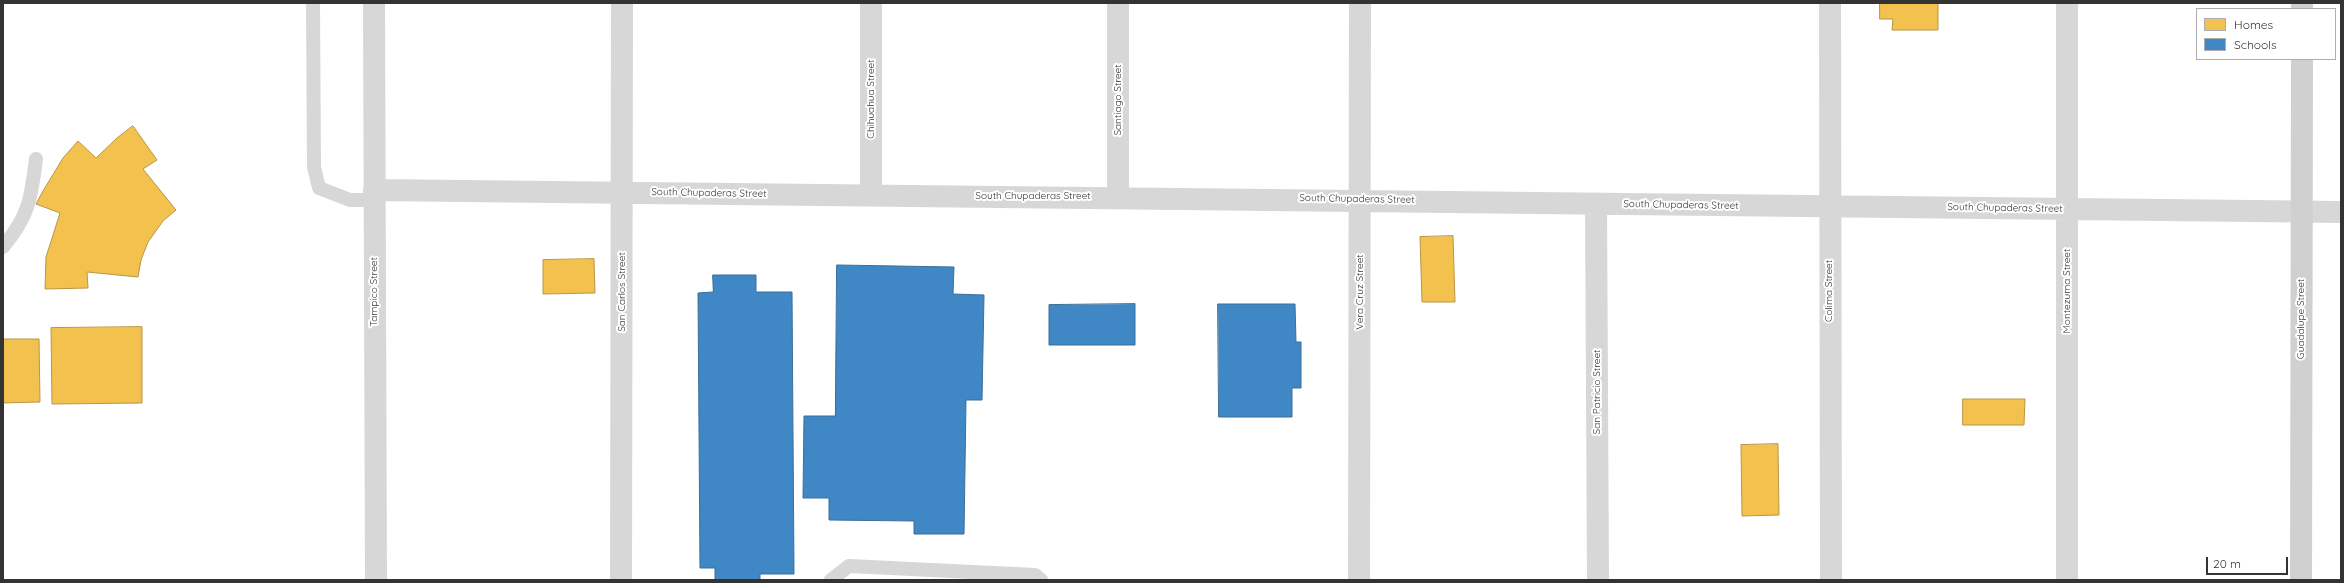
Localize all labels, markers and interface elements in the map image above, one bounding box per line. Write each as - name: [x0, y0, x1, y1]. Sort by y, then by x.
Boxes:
- legend: [2196, 8, 2336, 60]
- text: Homes: [2234, 17, 2273, 32]
- text: Schools: [2234, 37, 2277, 52]
- street label: Chihuahua Street: [865, 59, 877, 139]
- street label: Santiago Street: [1112, 64, 1124, 136]
- street label: South Chupaderas Street: [651, 186, 767, 200]
- street label: South Chupaderas Street: [975, 190, 1091, 202]
- street label: South Chupaderas Street: [1299, 192, 1415, 206]
- street label: South Chupaderas Street: [1623, 198, 1739, 212]
- street label: South Chupaderas Street: [1947, 201, 2063, 215]
- street label: Montezuma Street: [2061, 249, 2073, 333]
- street label: San Carlos Street: [616, 252, 628, 332]
- street label: Vera Cruz Street: [1354, 254, 1366, 330]
- street label: Tampico Street: [368, 257, 380, 327]
- street label: Colima Street: [1823, 260, 1835, 322]
- street label: Guadalupe Street: [2295, 279, 2307, 359]
- street label: San Patricio Street: [1591, 350, 1603, 434]
- scale bar: [2208, 549, 2290, 575]
- text: 20 m: [2213, 556, 2241, 571]

